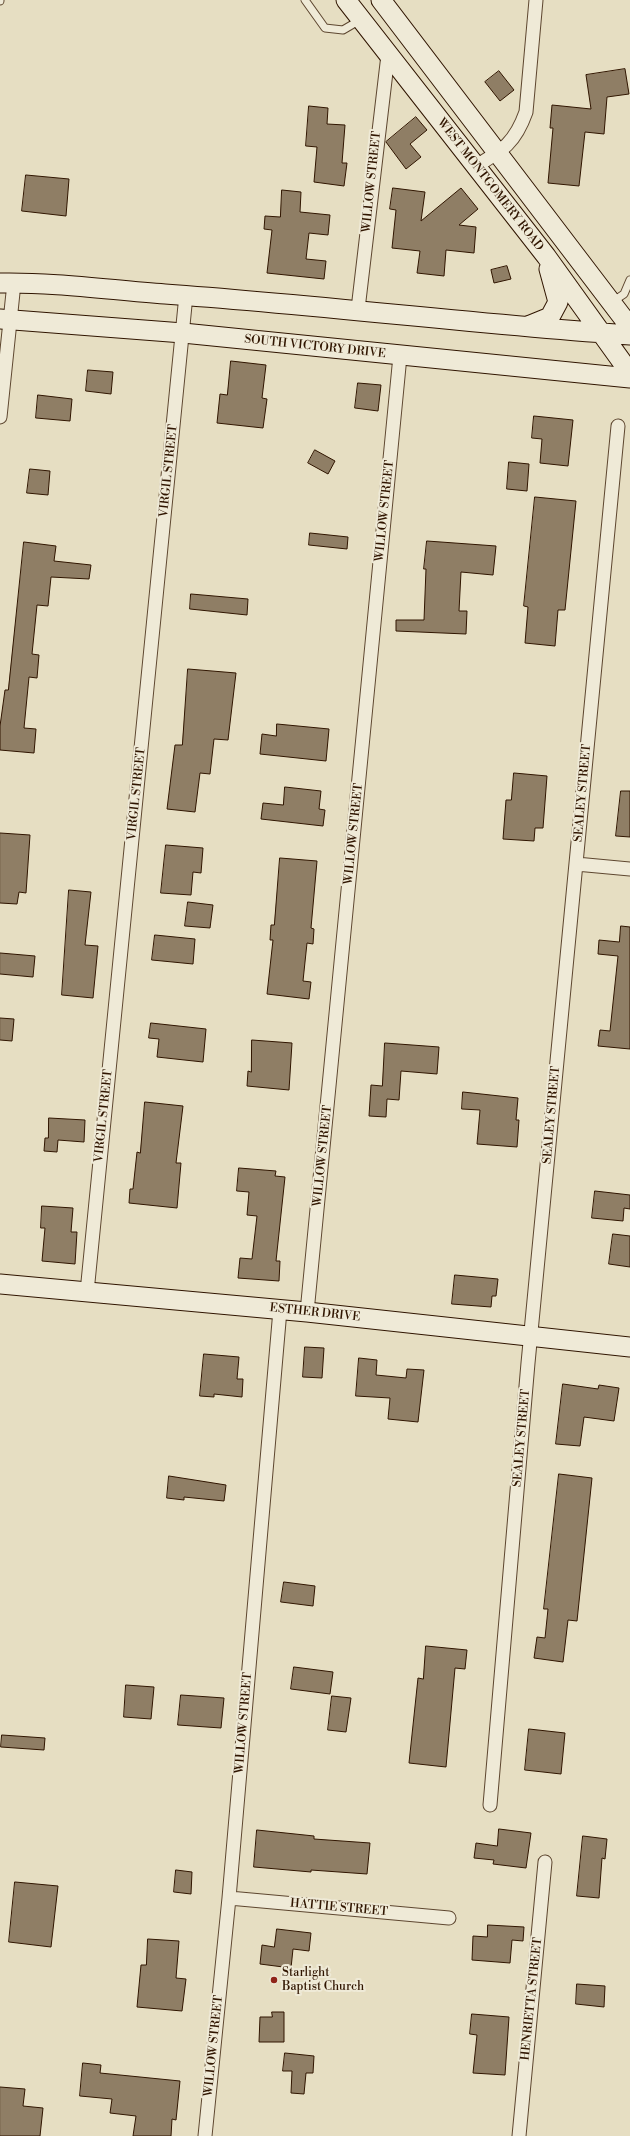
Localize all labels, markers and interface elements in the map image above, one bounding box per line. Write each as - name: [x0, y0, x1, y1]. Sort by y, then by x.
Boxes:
- street label: WEST MONTGOMERY ROAD: [434, 116, 546, 254]
- street label: WILLOW STREET: [360, 131, 384, 233]
- street label: SOUTH VICTORY DRIVE: [243, 332, 387, 362]
- street label: VIRGIL STREET: [157, 424, 181, 518]
- street label: WILLOW STREET: [373, 460, 397, 562]
- street label: SEALEY STREET: [572, 743, 594, 843]
- street label: VIRGIL STREET: [125, 747, 149, 841]
- street label: WILLOW STREET: [342, 783, 366, 885]
- street label: SEALEY STREET: [541, 1065, 563, 1165]
- street label: VIRGIL STREET: [92, 1069, 116, 1163]
- street label: WILLOW STREET: [311, 1105, 335, 1207]
- street label: ESTHER DRIVE: [269, 1301, 361, 1325]
- street label: SEALEY STREET: [511, 1388, 533, 1488]
- street label: WILLOW STREET: [232, 1672, 256, 1774]
- street label: HATTIE STREET: [289, 1897, 389, 1919]
- street label: HENRIETTA STREET: [518, 1937, 546, 2061]
- place label: Starlight Baptist Church: [282, 1966, 364, 1994]
- marker: Starlight Baptist Church: [269, 1975, 279, 1985]
- street label: WILLOW STREET: [202, 1995, 226, 2097]

